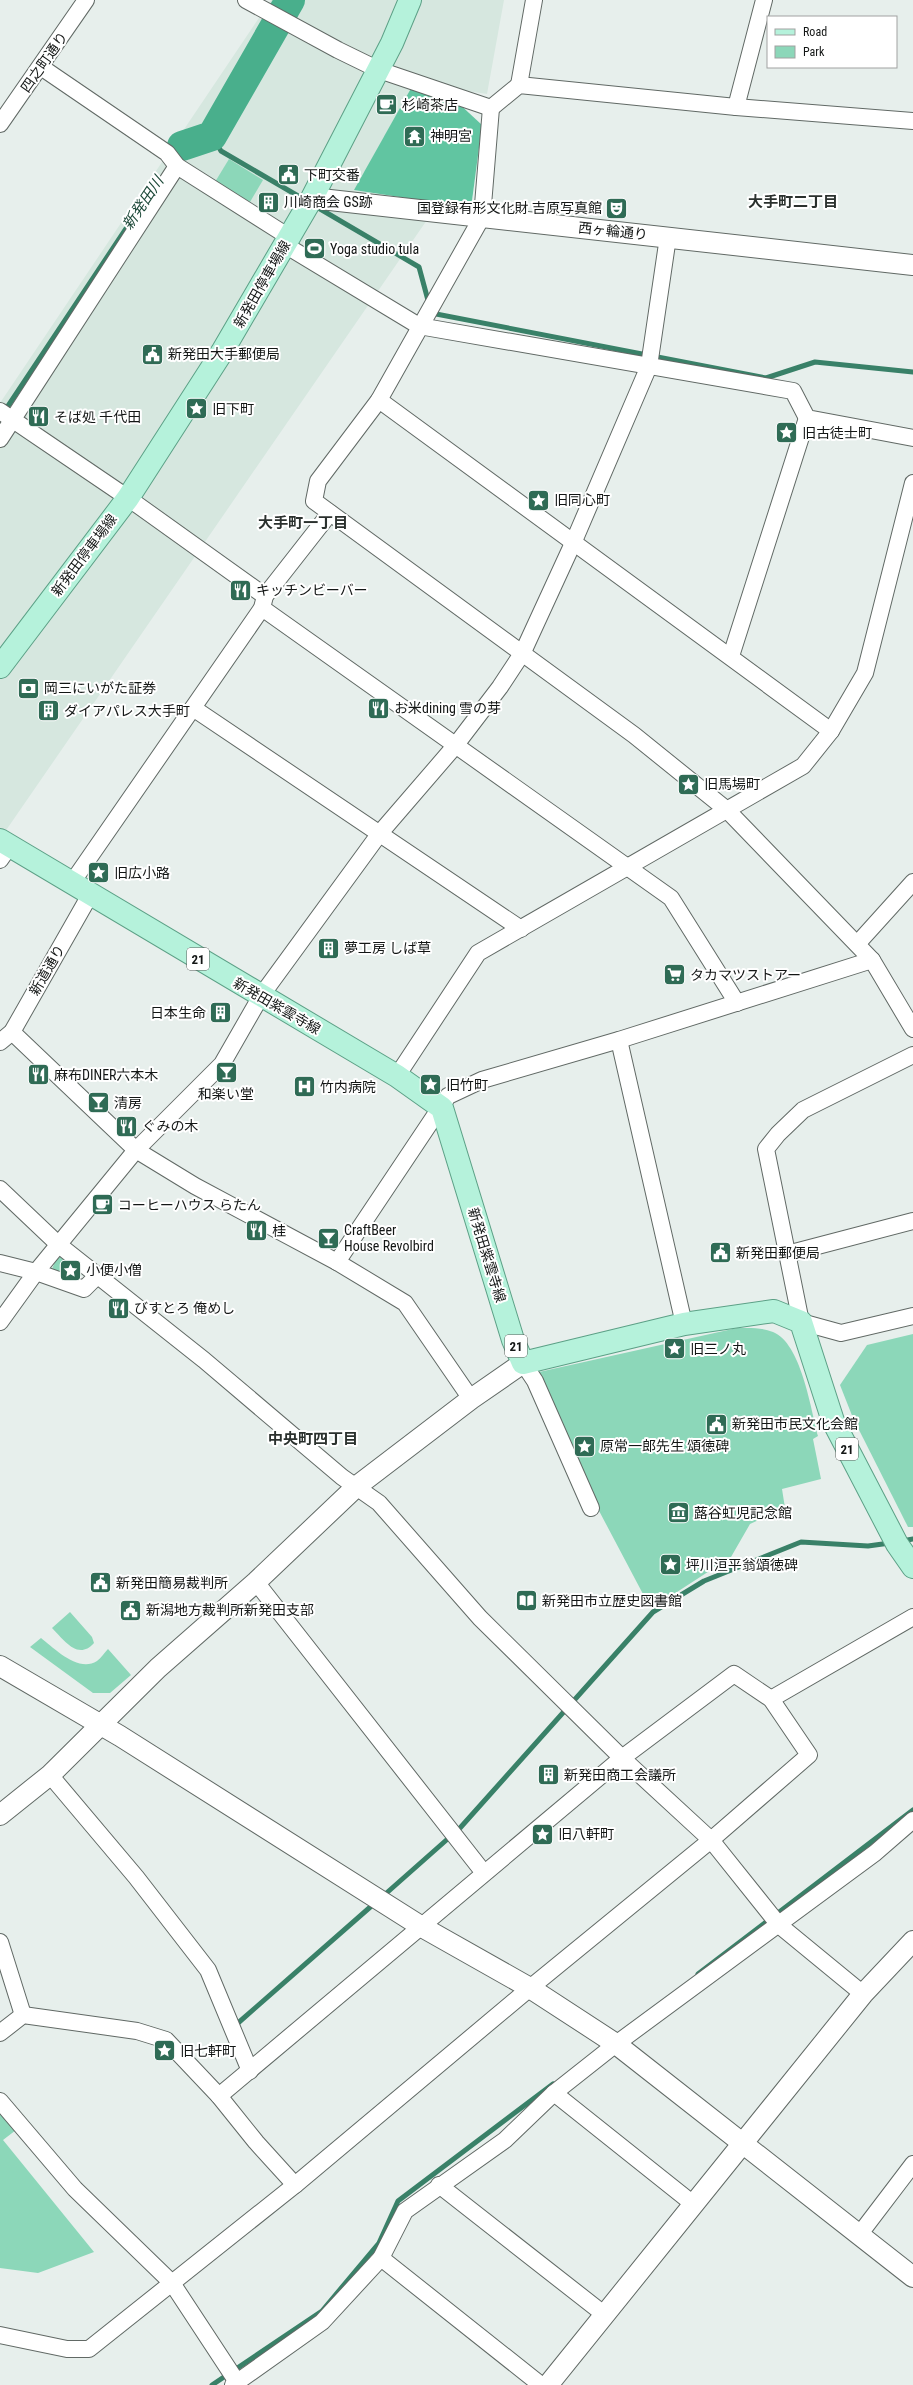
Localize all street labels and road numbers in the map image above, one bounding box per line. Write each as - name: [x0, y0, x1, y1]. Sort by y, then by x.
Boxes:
- street label: 四之町通り: [17, 29, 71, 95]
- street label: 西ヶ輪通り: [577, 219, 649, 243]
- street label: 新発田停車場線: [231, 238, 293, 330]
- street label: 新発田停車場線: [48, 511, 120, 599]
- street label: 新道通り: [26, 942, 68, 998]
- road number: 21: [187, 948, 209, 970]
- street label: 新発田紫雲寺線: [231, 975, 323, 1037]
- street label: 新発田紫雲寺線: [465, 1206, 509, 1304]
- road number: 21: [505, 1335, 527, 1357]
- road number: 21: [836, 1438, 858, 1460]

